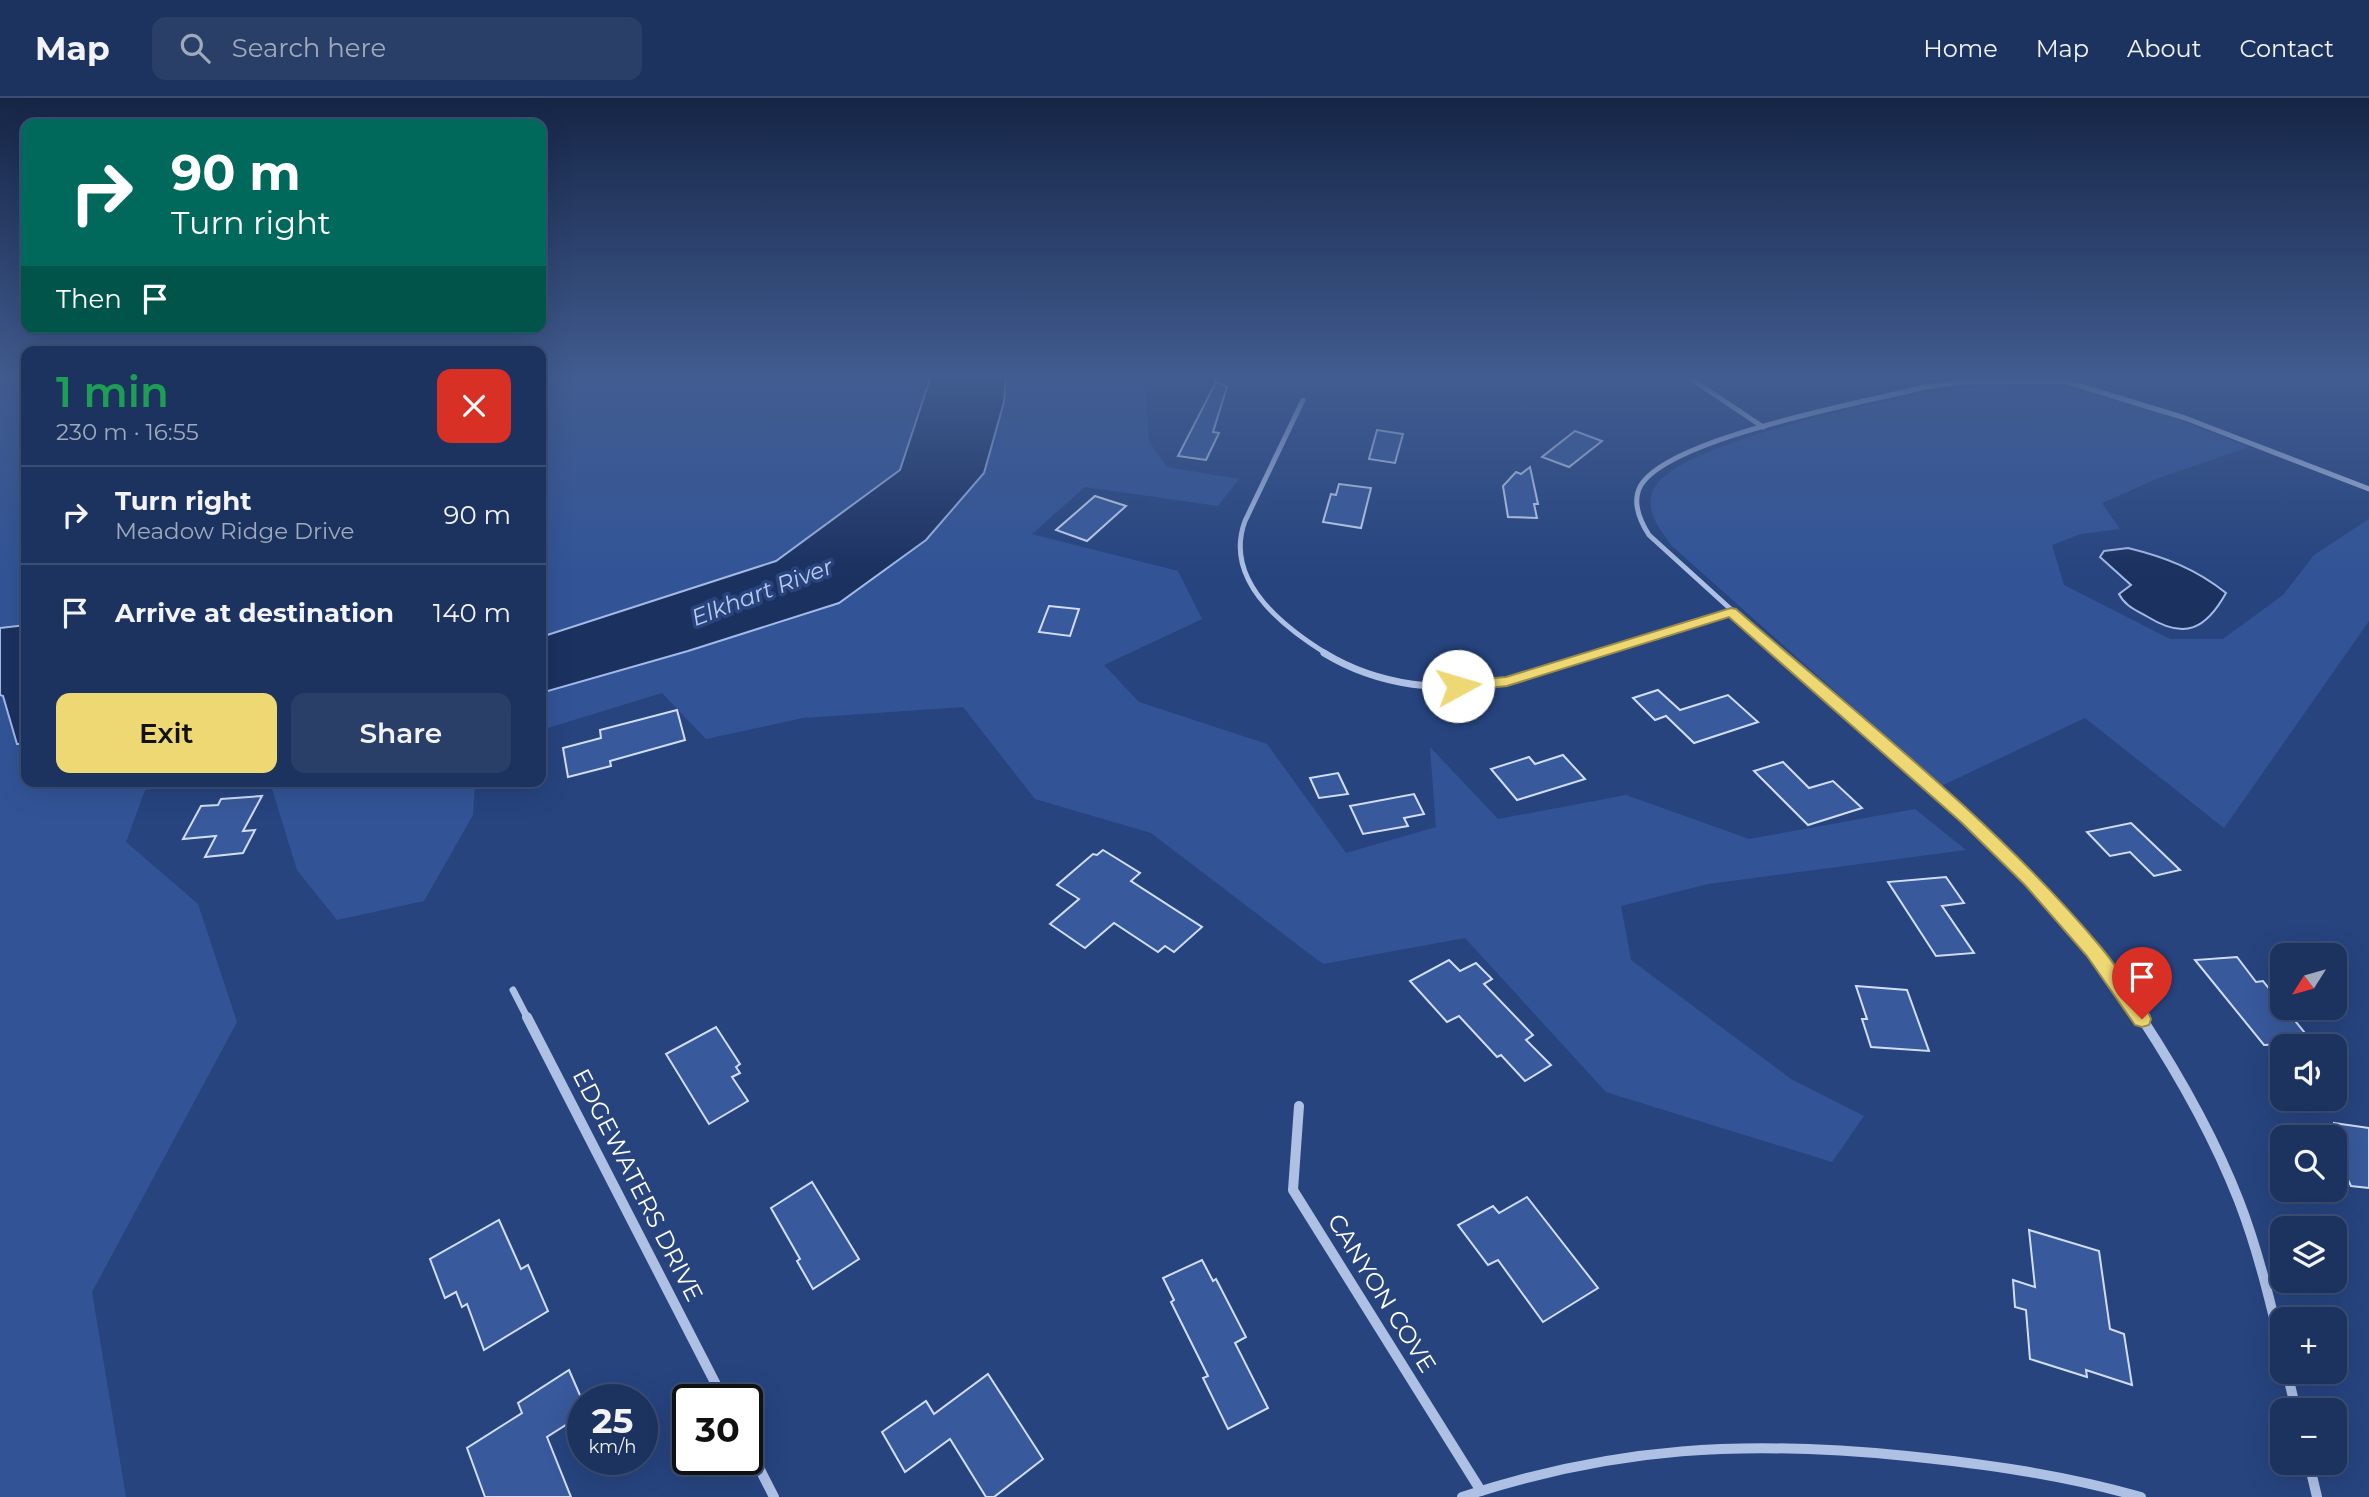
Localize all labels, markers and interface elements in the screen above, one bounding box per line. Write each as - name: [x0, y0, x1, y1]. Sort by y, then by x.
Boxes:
- search box: [152, 17, 642, 80]
- text: Map: [35, 28, 110, 68]
- icon: search: [176, 29, 214, 67]
- text: Search here: [232, 32, 386, 64]
- text: Home: [1923, 34, 1998, 63]
- text: Map: [2036, 34, 2089, 63]
- text: About: [2127, 34, 2201, 63]
- text: Contact: [2239, 34, 2334, 63]
- text: 90 m: [171, 143, 301, 202]
- icon: right: [56, 147, 147, 238]
- text: Turn right: [171, 203, 331, 242]
- icon: arrive: [136, 280, 174, 318]
- text: Then: [56, 283, 122, 315]
- text: 1 min: [56, 366, 169, 418]
- button: close: [437, 369, 511, 443]
- text: 230 m · 16:55: [56, 418, 199, 446]
- text: Turn right: [115, 485, 251, 517]
- icon: right: [56, 496, 94, 534]
- text: 90 m: [444, 499, 511, 531]
- text: Meadow Ridge Drive: [115, 517, 354, 545]
- water label: Elkhart River: [687, 552, 837, 632]
- icon: arrive: [56, 594, 94, 632]
- text: Arrive at destination: [115, 597, 394, 629]
- text: 140 m: [433, 597, 511, 629]
- position arrow: [1421, 649, 1495, 723]
- button: Exit: [56, 693, 277, 773]
- button: Share: [291, 693, 511, 773]
- north arrow: [2270, 943, 2347, 1020]
- map controls: [2270, 943, 2347, 1475]
- pin: [2112, 947, 2172, 1019]
- icon: arrive: [2123, 958, 2161, 996]
- button: sound: [2270, 1034, 2347, 1111]
- street label: EDGEWATERS DRIVE: [567, 1064, 709, 1306]
- button: search: [2270, 1125, 2347, 1202]
- street label: CANYON COVE: [1322, 1208, 1442, 1378]
- button: layers: [2270, 1216, 2347, 1293]
- button: +: [2270, 1307, 2347, 1384]
- speed limit sign: 30: [672, 1384, 763, 1475]
- button: −: [2270, 1398, 2347, 1475]
- text: 25: [592, 1399, 633, 1442]
- text: km/h: [588, 1436, 637, 1458]

